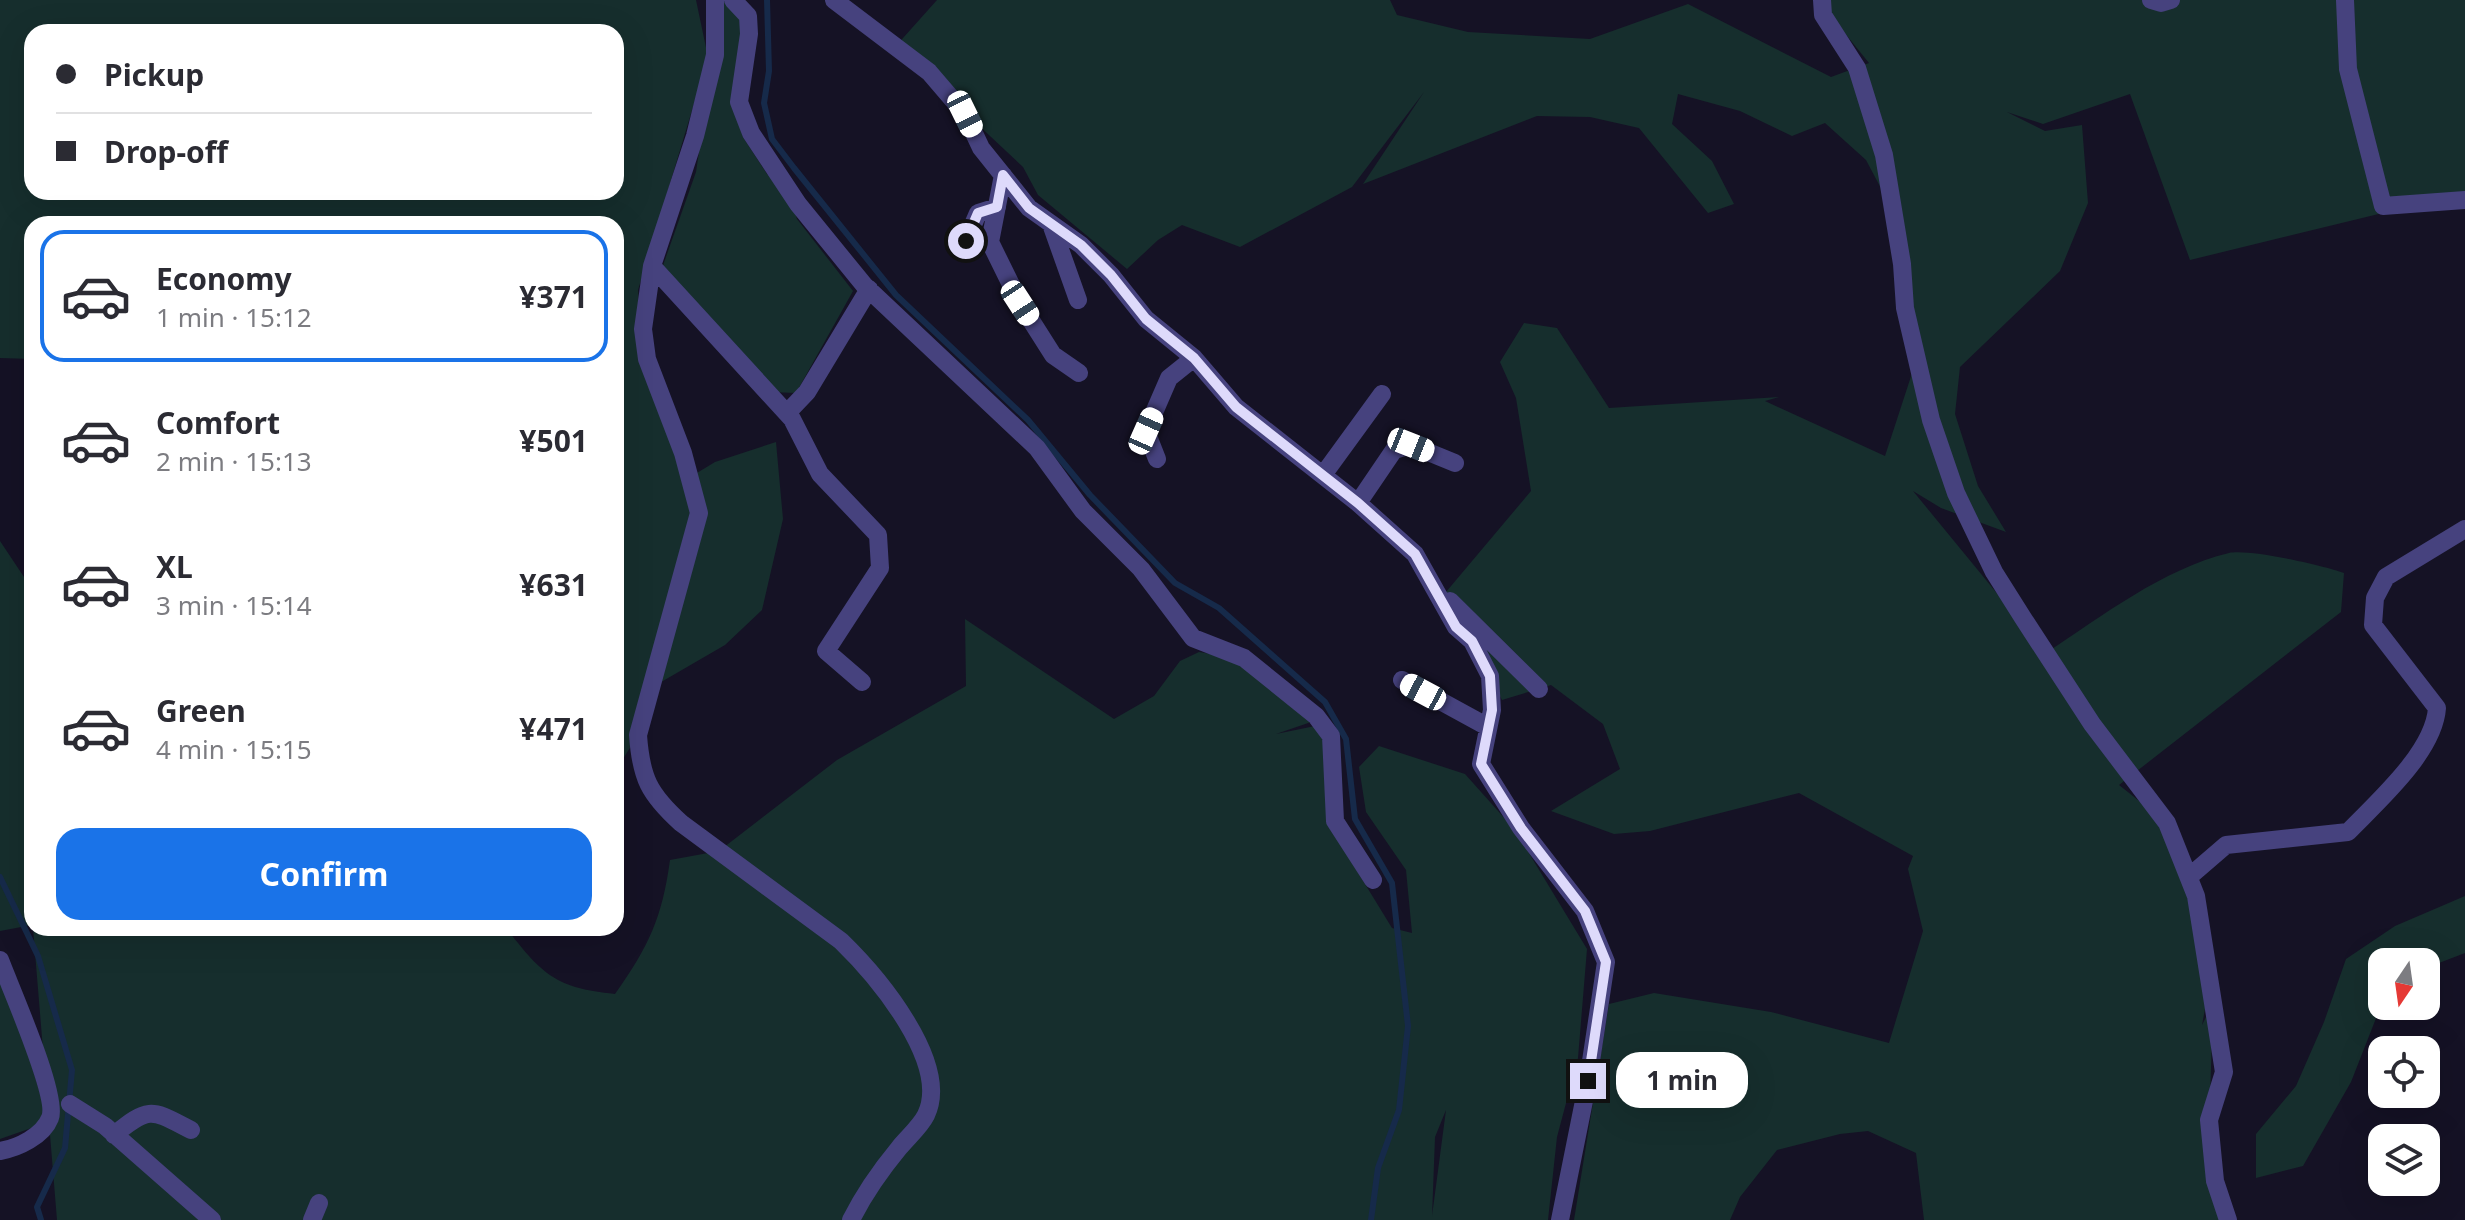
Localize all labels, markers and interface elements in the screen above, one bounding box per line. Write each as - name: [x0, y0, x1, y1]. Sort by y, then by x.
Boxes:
- text: Pickup: [104, 54, 204, 95]
- car: [944, 87, 986, 141]
- text: Drop-off: [104, 131, 228, 172]
- route start: [948, 223, 984, 259]
- text: Economy: [156, 258, 292, 299]
- icon: car: [60, 260, 132, 332]
- text: ¥371: [519, 276, 588, 317]
- car: [997, 276, 1043, 330]
- text: 1 min · 15:12: [156, 299, 312, 335]
- text: Comfort: [156, 402, 280, 443]
- icon: car: [60, 404, 132, 476]
- car: [1125, 404, 1167, 458]
- text: ¥501: [519, 420, 588, 461]
- car: [1384, 425, 1438, 465]
- text: 2 min · 15:13: [156, 443, 312, 479]
- text: XL: [156, 546, 193, 587]
- icon: car: [60, 548, 132, 620]
- text: ¥631: [519, 564, 588, 605]
- text: 3 min · 15:14: [156, 587, 312, 623]
- car: [1396, 670, 1450, 714]
- text: Green: [156, 690, 246, 731]
- icon: car: [60, 692, 132, 764]
- text: ¥471: [519, 708, 588, 749]
- text: 4 min · 15:15: [156, 731, 312, 767]
- button: Confirm: [56, 828, 592, 920]
- north arrow: [2368, 948, 2440, 1020]
- map controls: [2368, 948, 2440, 1196]
- button: locate: [2368, 1036, 2440, 1108]
- callout: 1 min: [1616, 1053, 1748, 1109]
- text: 1 min: [1646, 1062, 1718, 1098]
- route end: [1570, 1063, 1606, 1099]
- button: layers: [2368, 1124, 2440, 1196]

